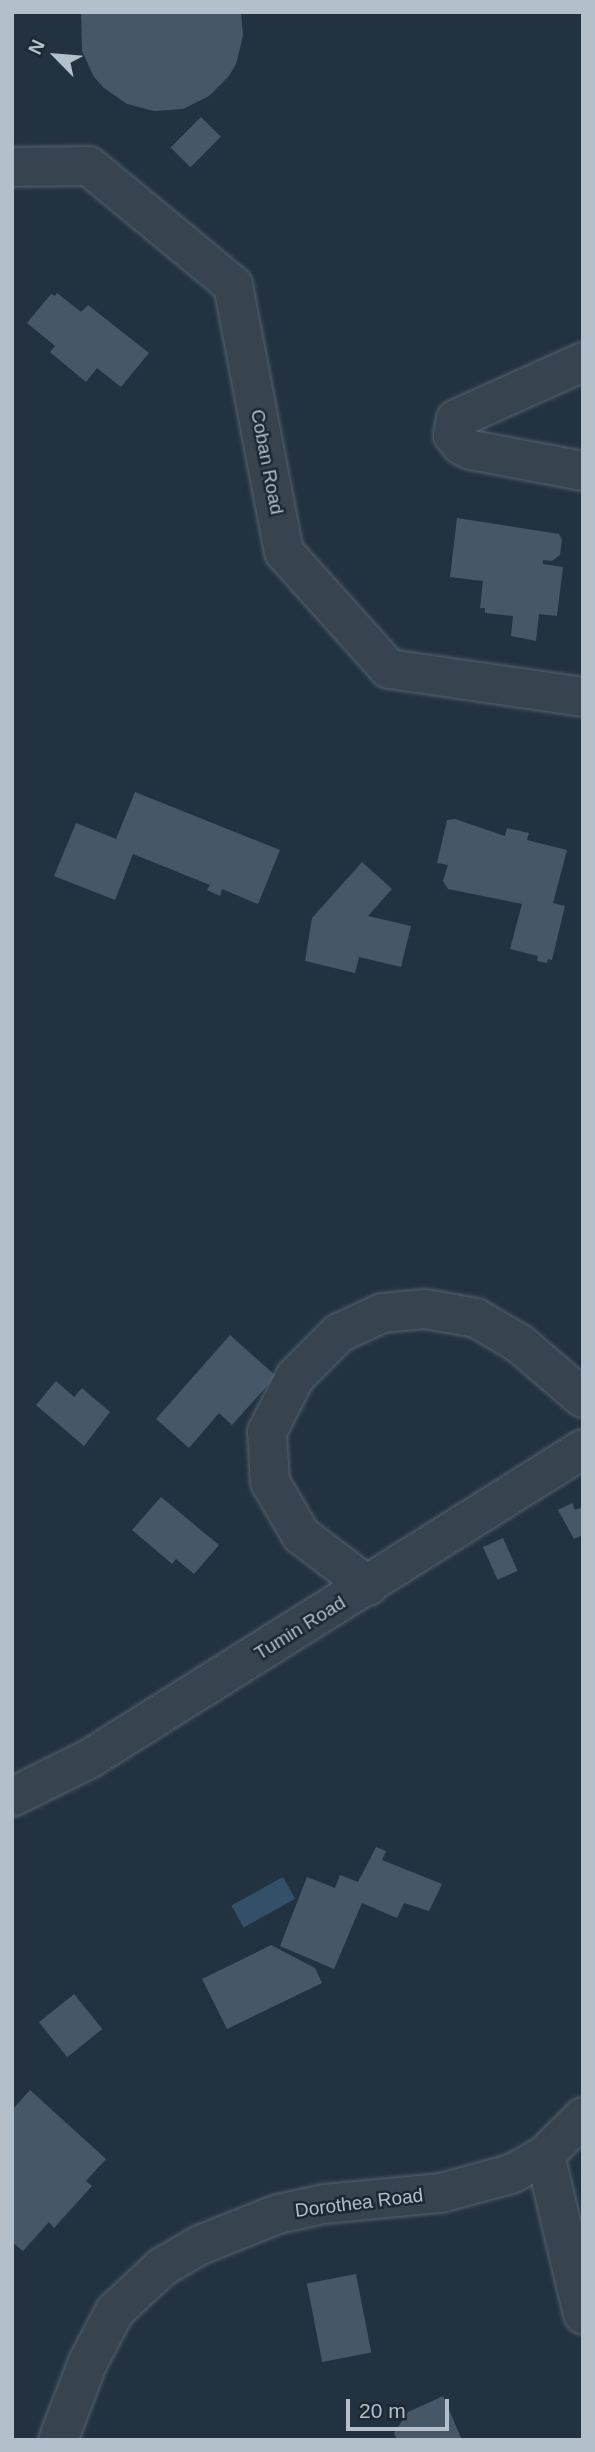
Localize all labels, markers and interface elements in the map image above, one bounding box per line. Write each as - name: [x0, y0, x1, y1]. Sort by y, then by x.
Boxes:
- north arrow: [21, 21, 91, 91]
- text: N: [24, 36, 49, 58]
- street label: Coban Road: [246, 407, 288, 517]
- street label: Tumin Road: [250, 1591, 350, 1665]
- street label: Dorothea Road: [294, 2184, 424, 2222]
- scale bar: [350, 2386, 453, 2430]
- text: 20 m: [359, 2399, 406, 2422]

